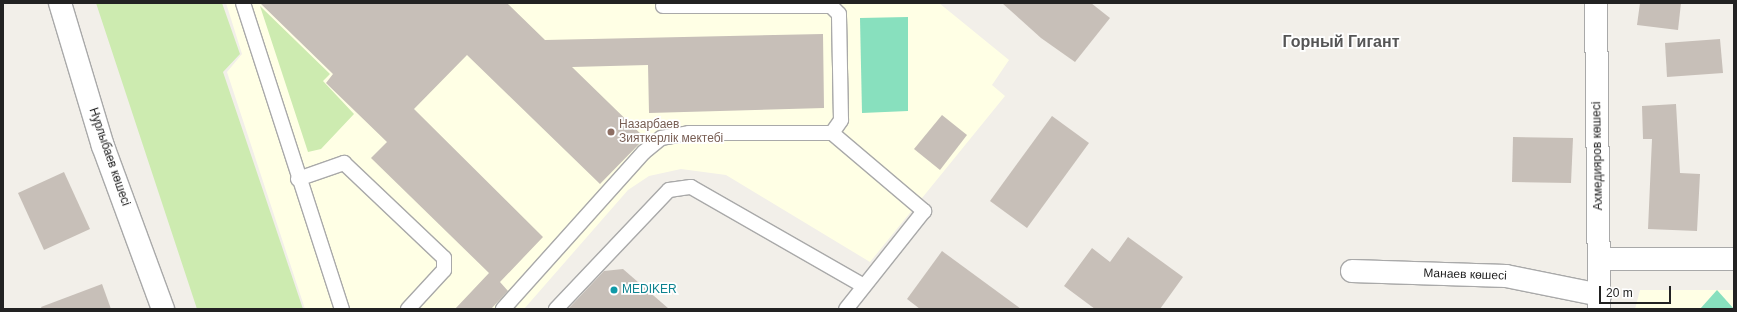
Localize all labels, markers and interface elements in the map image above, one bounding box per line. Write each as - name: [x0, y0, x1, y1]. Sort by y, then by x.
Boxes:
- district label: Горный Гигант: [1282, 32, 1400, 52]
- street label: Ахмедияров көшесі: [1590, 101, 1606, 211]
- street label: Нурлыбаев көшесі: [85, 106, 133, 208]
- place label: Назарбаев Зияткерлік мектебі: [619, 118, 723, 146]
- marker: Назарбаев Зияткерлік мектебі: [606, 127, 616, 137]
- street label: Манаев көшесі: [1423, 266, 1507, 284]
- scale bar: [1601, 278, 1673, 304]
- place label: MEDIKER: [622, 283, 677, 297]
- marker: MEDIKER: [609, 285, 619, 295]
- text: 20 m: [1606, 286, 1633, 300]

